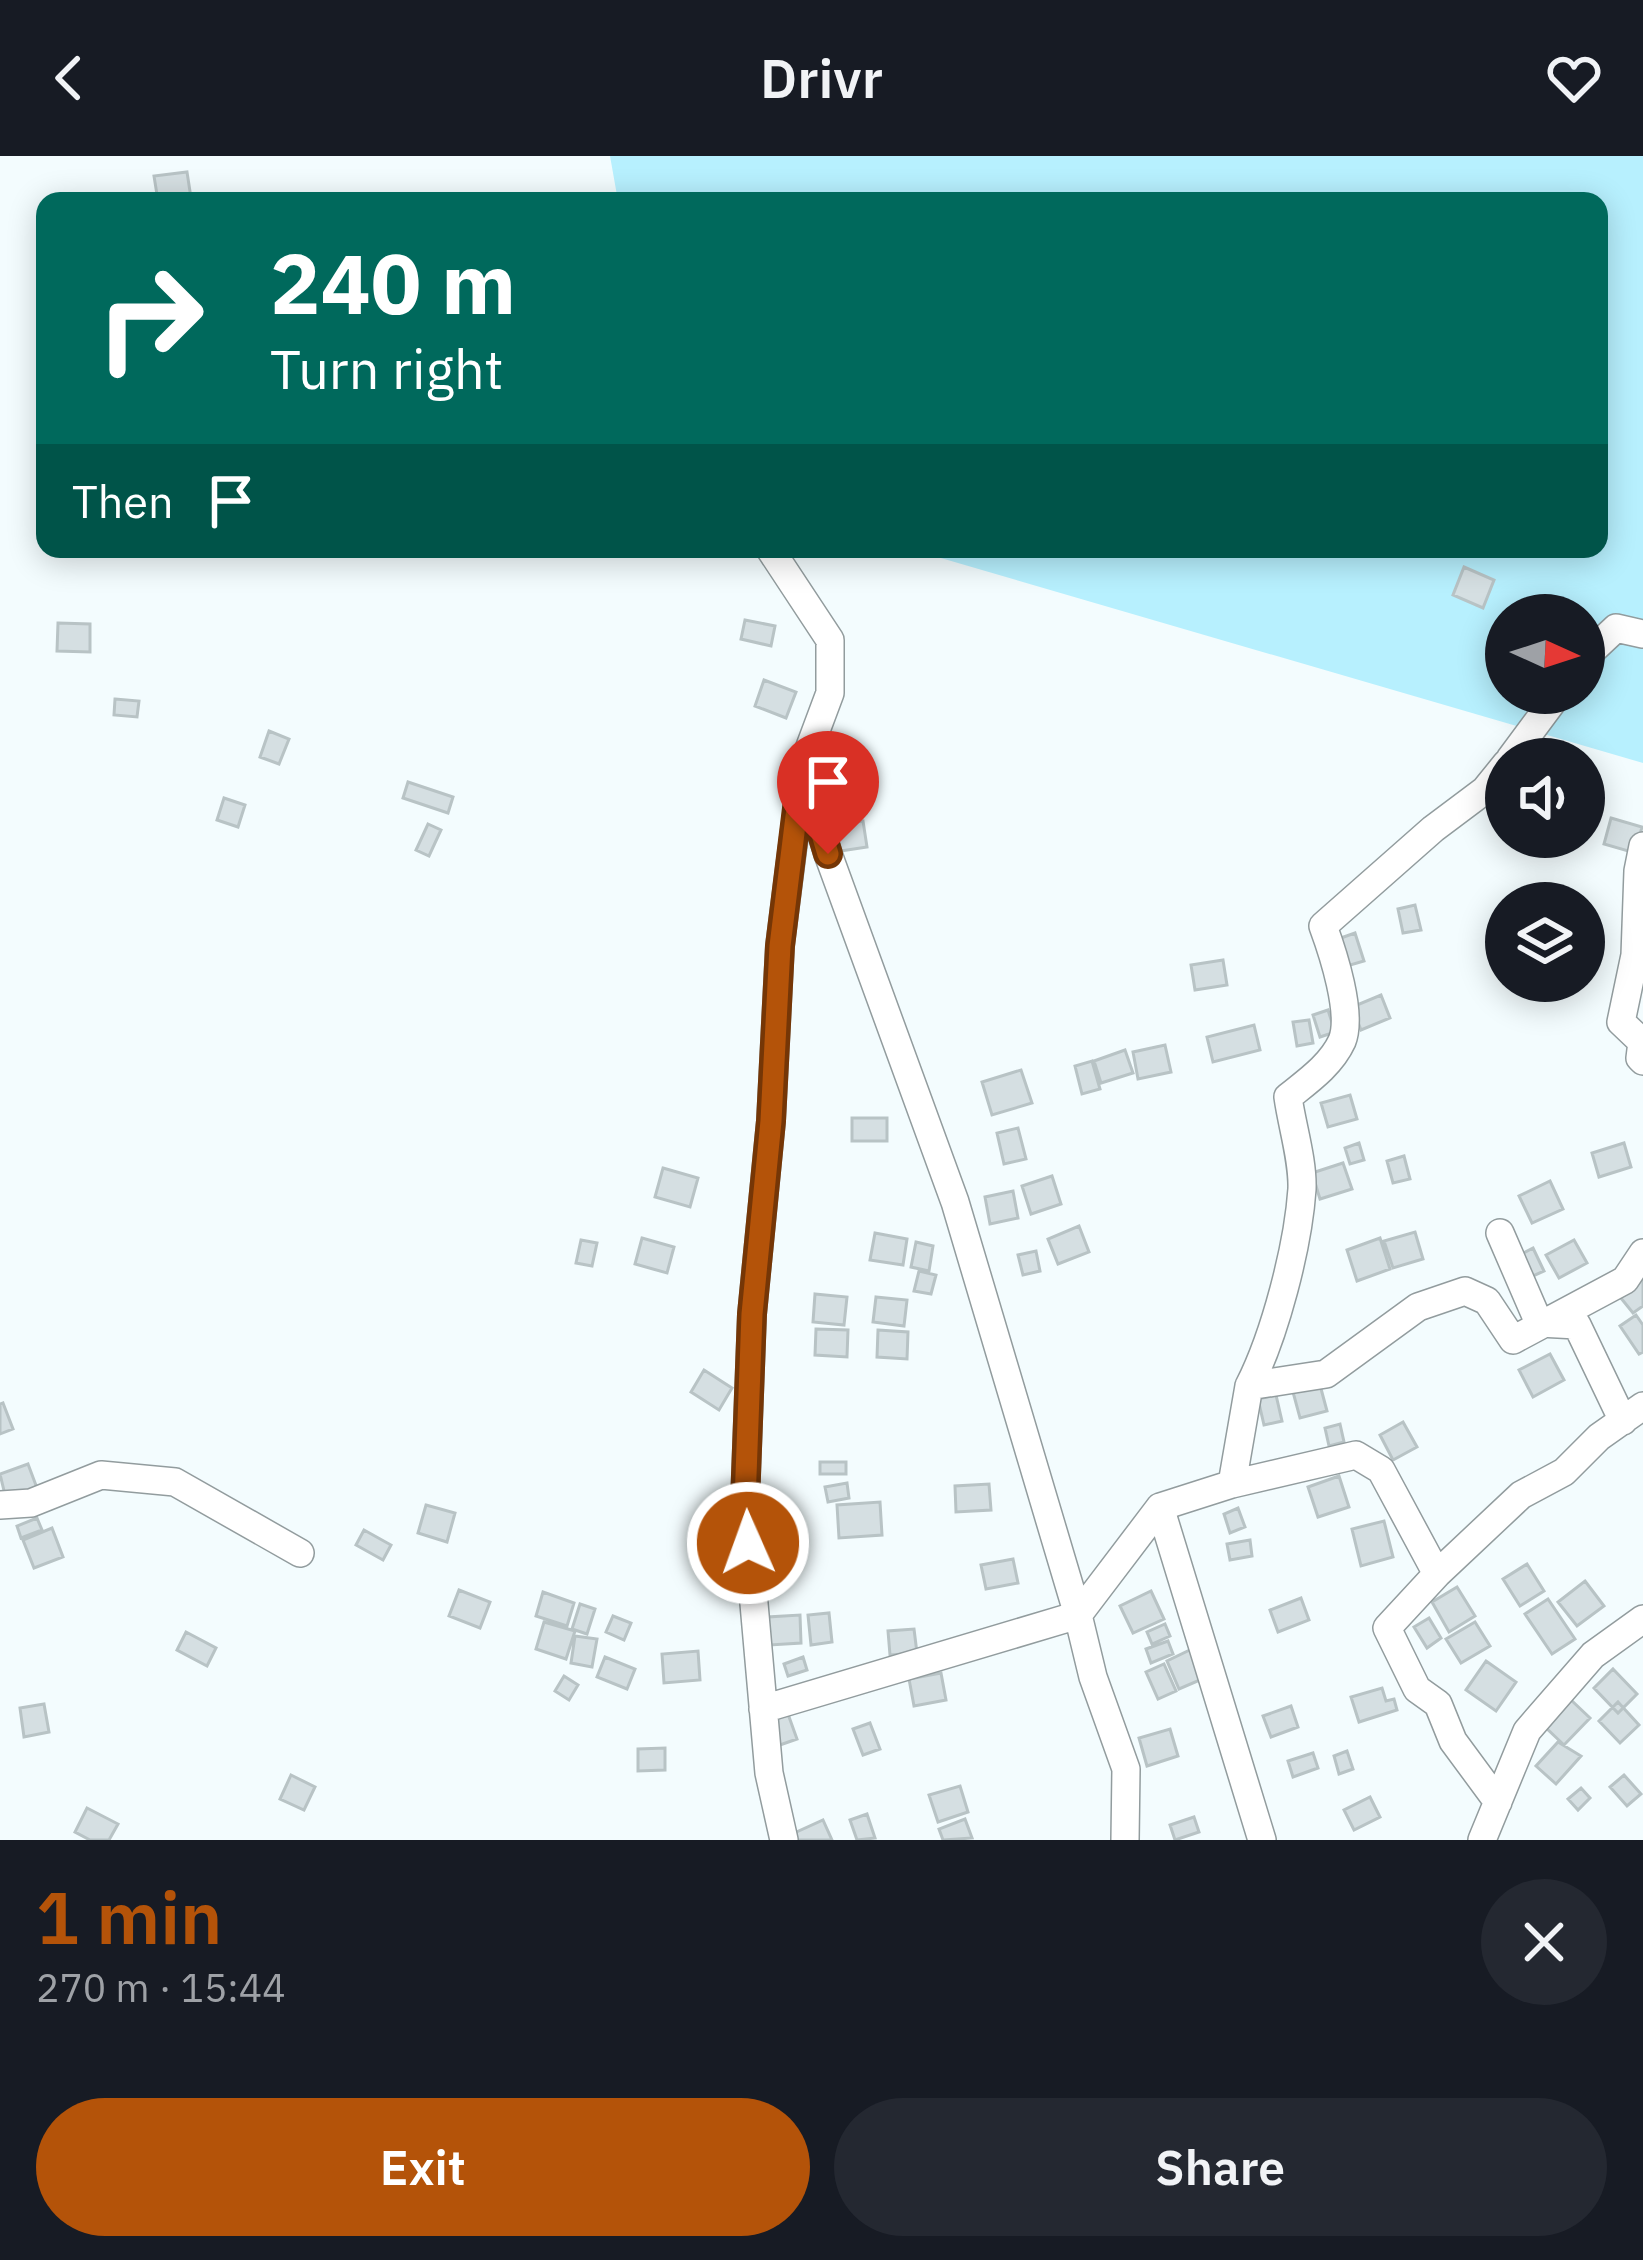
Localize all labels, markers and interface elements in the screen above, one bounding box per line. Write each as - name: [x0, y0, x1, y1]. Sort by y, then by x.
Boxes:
- text: Drivr: [760, 43, 883, 113]
- icon: back: [36, 45, 102, 111]
- icon: heart: [1541, 45, 1607, 111]
- text: 240 m: [270, 228, 516, 337]
- icon: right: [72, 240, 228, 396]
- text: Turn right: [270, 334, 504, 404]
- icon: arrive: [198, 468, 264, 534]
- text: Then: [72, 472, 174, 530]
- north arrow: [1485, 594, 1605, 714]
- map controls: [1485, 594, 1605, 1002]
- pin: [777, 731, 879, 854]
- button: sound: [1485, 738, 1605, 858]
- icon: arrive: [795, 749, 861, 815]
- button: layers: [1485, 882, 1605, 1002]
- position arrow: [685, 1480, 811, 1606]
- text: 1 min: [36, 1870, 222, 1964]
- button: close: [1481, 1879, 1607, 2005]
- text: 270 m · 15:44: [36, 1962, 286, 2013]
- button: Exit: [36, 2098, 810, 2236]
- button: Share: [834, 2098, 1607, 2236]

